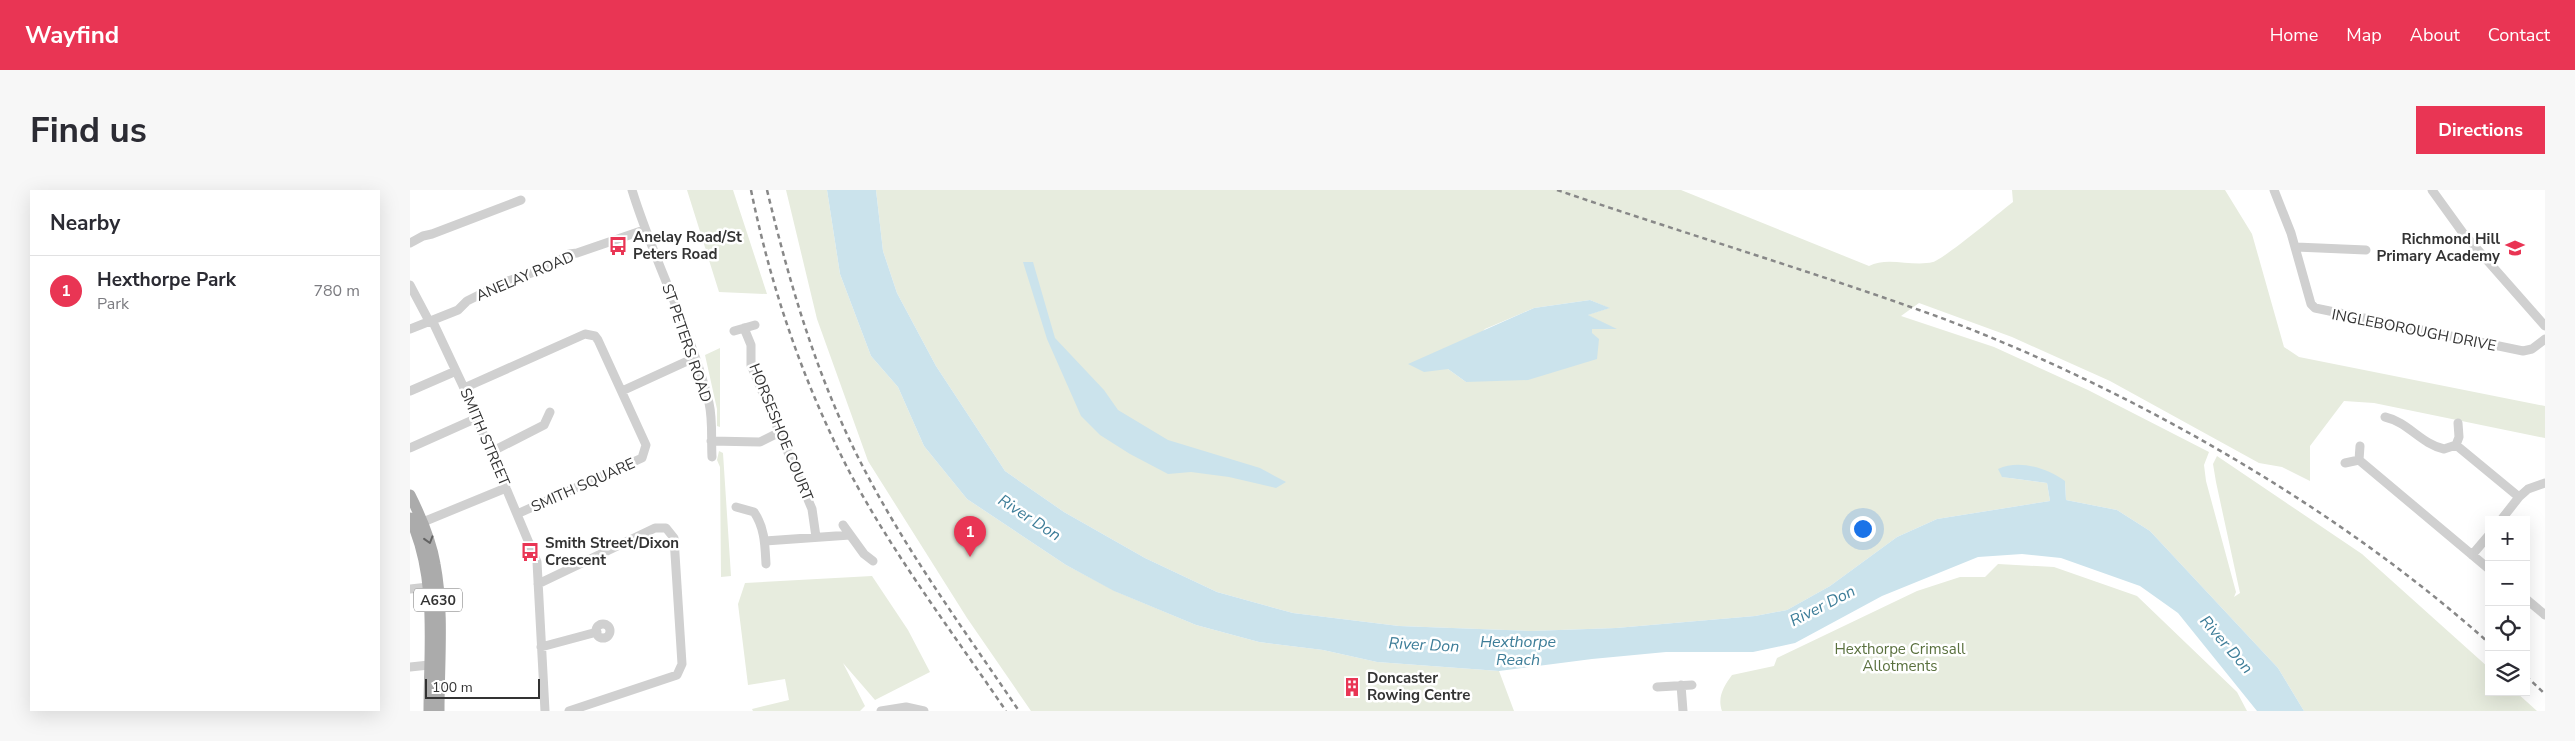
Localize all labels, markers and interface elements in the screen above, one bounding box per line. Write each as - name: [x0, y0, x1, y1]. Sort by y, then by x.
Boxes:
- text: Wayfind: [25, 19, 119, 51]
- text: Home: [2270, 23, 2318, 47]
- text: Map: [2346, 23, 2382, 47]
- text: About: [2410, 23, 2460, 47]
- text: Contact: [2488, 23, 2550, 47]
- button: Directions: [2416, 106, 2545, 154]
- text: Find us: [30, 107, 147, 154]
- text: Nearby: [50, 209, 120, 237]
- place label: Anelay Road/St Peters Road: [633, 227, 742, 264]
- place label: Richmond Hill Primary Academy: [2377, 229, 2500, 266]
- bus stop icon: Anelay Road/St Peters Road: [607, 235, 629, 257]
- school or university icon: Richmond Hill Primary Academy: [2504, 237, 2526, 259]
- street label: ANELAY ROAD: [473, 246, 577, 306]
- text: Hexthorpe Park: [97, 267, 236, 293]
- text: 1: [61, 280, 71, 302]
- text: 780 m: [313, 280, 360, 302]
- street label: ST PETERS ROAD: [657, 281, 717, 405]
- text: Park: [97, 293, 129, 315]
- street label: INGLEBOROUGH DRIVE: [2330, 304, 2498, 356]
- street label: HORSESHOE COURT: [744, 360, 818, 504]
- street label: SMITH STREET: [455, 385, 515, 489]
- street label: SMITH SQUARE: [528, 453, 638, 517]
- water label: River Don: [994, 489, 1065, 546]
- pin: 1: [954, 516, 986, 557]
- your location: [1850, 516, 1876, 542]
- map controls: [2485, 516, 2530, 696]
- button: +: [2485, 516, 2530, 561]
- place label: Smith Street/Dixon Crescent: [545, 533, 679, 570]
- one-way arrow: [423, 535, 433, 543]
- bus stop icon: Smith Street/Dixon Crescent: [519, 541, 541, 563]
- button: −: [2485, 561, 2530, 606]
- water label: River Don: [1786, 580, 1859, 632]
- road number: A630: [414, 588, 462, 612]
- button: locate: [2485, 606, 2530, 651]
- water label: River Don: [2195, 611, 2258, 679]
- water label: Hexthorpe Reach: [1480, 631, 1557, 671]
- water label: River Don: [1388, 632, 1460, 658]
- park label: Hexthorpe Crimsall Allotments: [1834, 639, 1966, 676]
- button: layers: [2485, 651, 2530, 696]
- place label: Doncaster Rowing Centre: [1367, 668, 1470, 705]
- scale bar: [425, 676, 540, 699]
- building icon: Doncaster Rowing Centre: [1341, 676, 1363, 698]
- text: 100 m: [432, 678, 473, 697]

